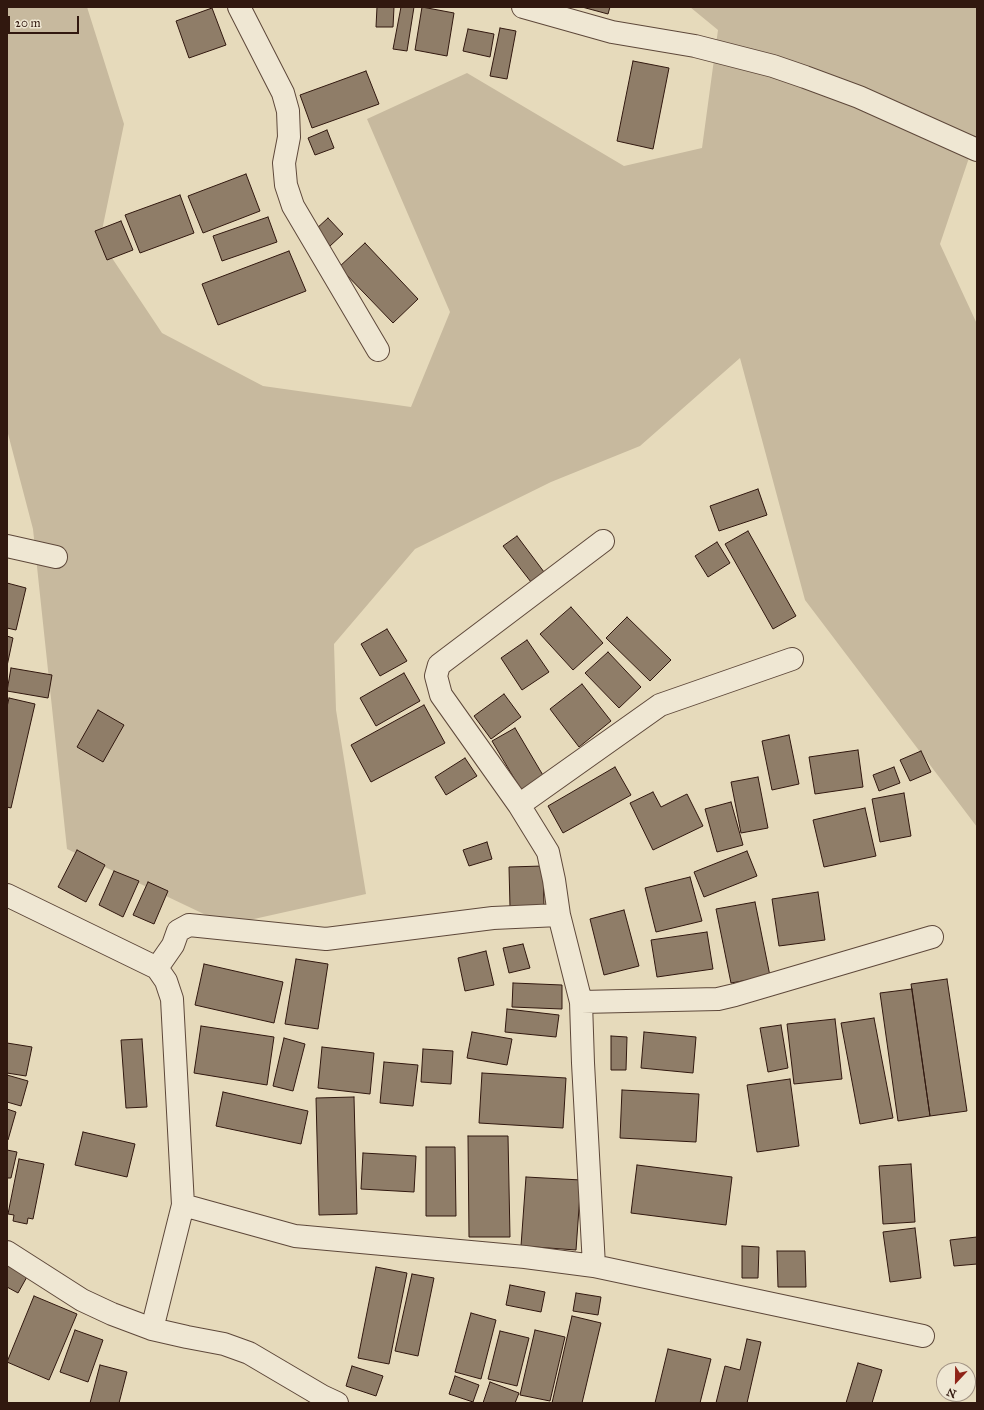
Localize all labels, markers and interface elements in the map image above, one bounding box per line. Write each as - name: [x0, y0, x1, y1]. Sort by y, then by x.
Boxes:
- scale bar: [10, 8, 81, 34]
- text: 20 m: [15, 16, 41, 30]
- north arrow: [936, 1362, 976, 1402]
- text: N: [945, 1385, 958, 1400]

